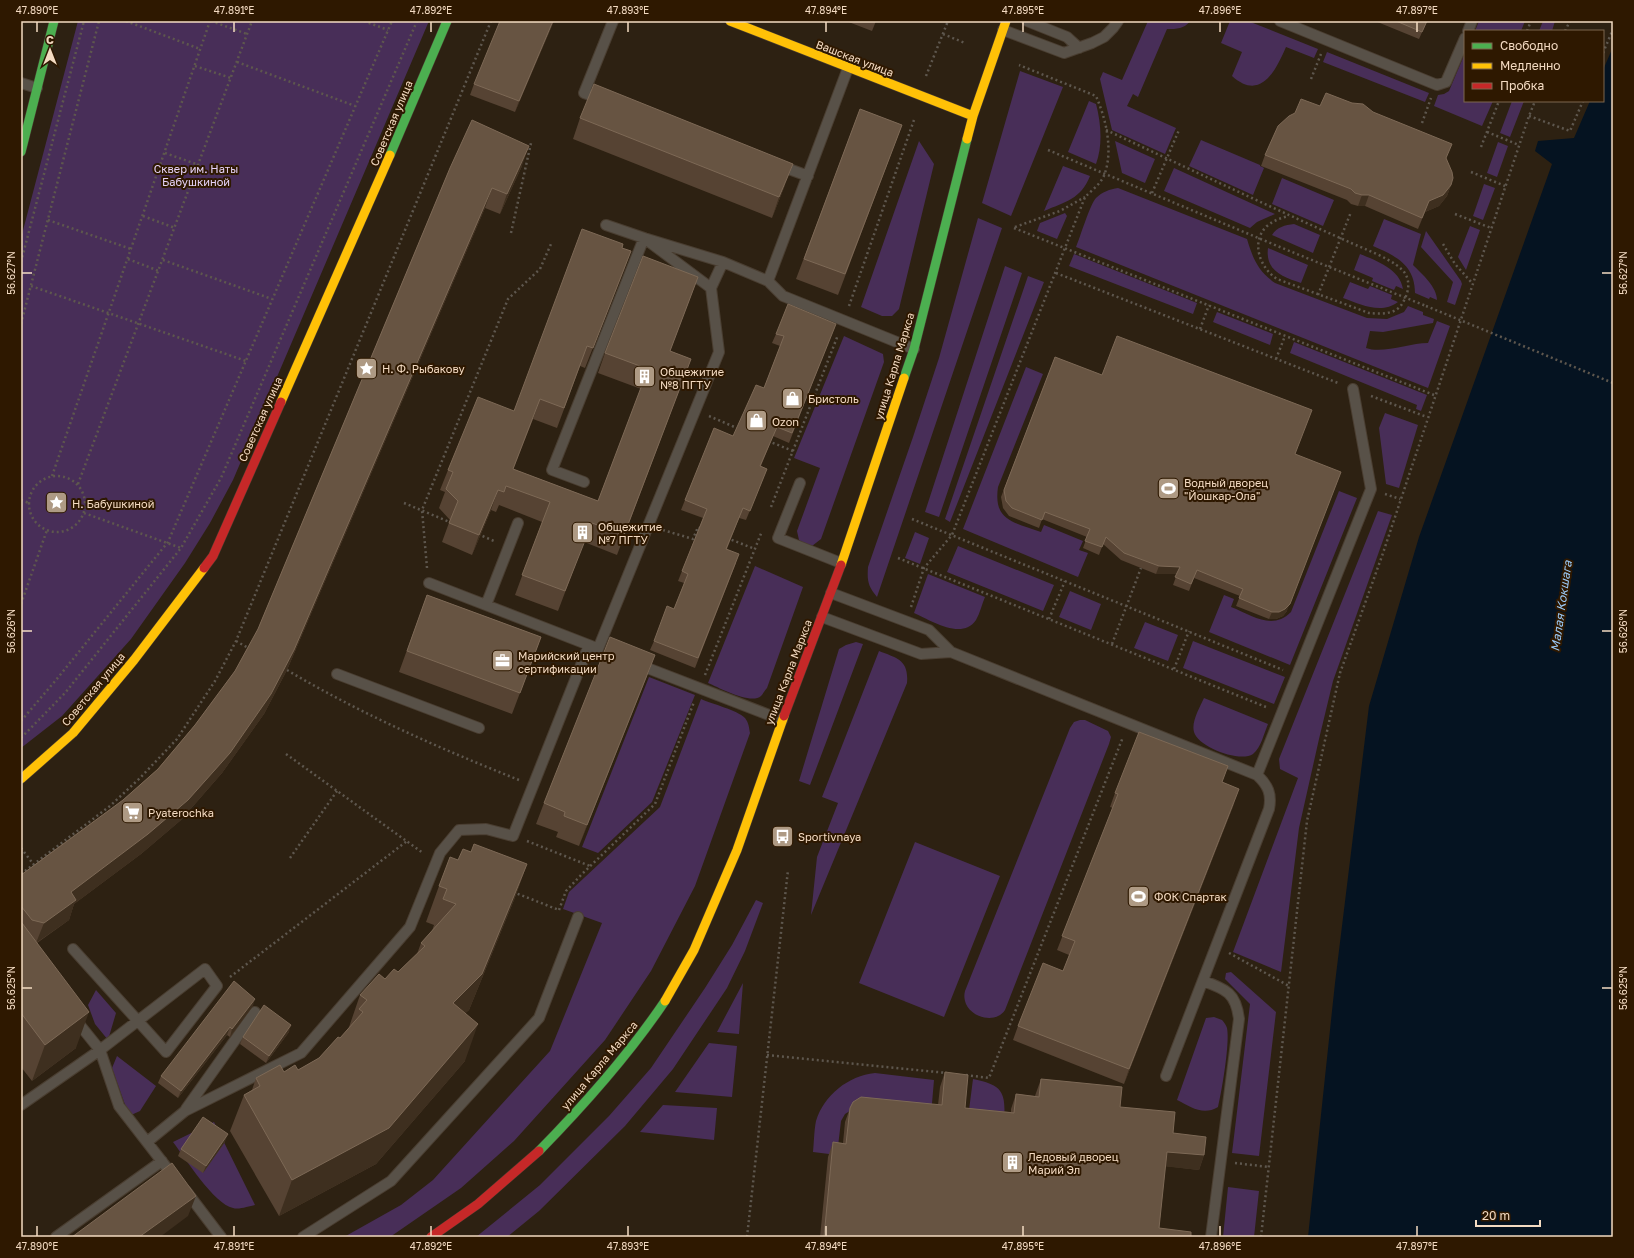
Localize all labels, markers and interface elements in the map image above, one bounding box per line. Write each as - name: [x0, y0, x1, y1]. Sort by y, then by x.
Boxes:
- text: 47.890°E: [16, 4, 58, 16]
- text: 47.891°E: [214, 4, 254, 16]
- text: 47.892°E: [410, 4, 452, 16]
- text: 47.893°E: [607, 4, 649, 16]
- text: 47.894°E: [805, 4, 847, 16]
- text: 47.895°E: [1002, 4, 1044, 16]
- text: 47.896°E: [1199, 4, 1241, 16]
- text: 47.897°E: [1396, 4, 1438, 16]
- north arrow: [30, 30, 70, 70]
- legend: [1464, 30, 1604, 102]
- text: С: [46, 33, 54, 46]
- street label: Вашская улица: [814, 37, 896, 79]
- text: Свободно: [1500, 38, 1558, 53]
- text: Медленно: [1500, 58, 1560, 73]
- street label: Советская улица: [367, 78, 415, 168]
- text: Пробка: [1500, 78, 1544, 93]
- park label: Сквер им. Наты Бабушкиной: [154, 162, 238, 188]
- text: 56.627°N: [5, 251, 17, 295]
- text: 56.627°N: [1617, 251, 1629, 295]
- street label: улица Карла Маркса: [871, 311, 917, 421]
- place icon: Н. Ф. Рыбакову: [353, 355, 379, 381]
- place label: Н. Ф. Рыбакову: [382, 362, 465, 375]
- building icon: Общежитие №8 ПГТУ: [632, 364, 658, 390]
- place label: Общежитие №8 ПГТУ: [660, 365, 724, 391]
- street label: Советская улица: [235, 375, 285, 463]
- shop icon: Бристоль: [779, 385, 805, 411]
- place label: Бристоль: [808, 392, 859, 405]
- shop icon: Ozon: [744, 408, 770, 434]
- place label: Ozon: [772, 415, 799, 428]
- sports icon: Водный дворец "Йошкар-Ола": [1156, 475, 1182, 501]
- place label: Водный дворец "Йошкар-Ола": [1184, 476, 1268, 502]
- place icon: Н. Бабушкиной: [43, 490, 69, 516]
- place label: Н. Бабушкиной: [72, 497, 154, 510]
- building icon: Общежитие №7 ПГТУ: [569, 519, 595, 545]
- place label: Общежитие №7 ПГТУ: [598, 520, 662, 546]
- water label: Малая Кокшага: [1547, 558, 1575, 652]
- text: 56.626°N: [5, 609, 17, 653]
- text: 56.626°N: [1617, 609, 1629, 653]
- street label: улица Карла Маркса: [762, 618, 814, 726]
- office icon: Марийский центр сертификации: [489, 648, 515, 674]
- place label: Марийский центр сертификации: [518, 649, 615, 675]
- street label: Советская улица: [59, 650, 127, 728]
- supermarket icon: Pyaterochka: [120, 799, 146, 825]
- place label: Pyaterochka: [148, 806, 214, 819]
- bus stop icon: Sportivnaya: [770, 823, 796, 849]
- place label: Sportivnaya: [798, 830, 861, 843]
- sports icon: ФОК Спартак: [1125, 883, 1151, 909]
- place label: ФОК Спартак: [1154, 890, 1227, 903]
- text: 56.625°N: [5, 966, 17, 1010]
- text: 56.625°N: [1617, 966, 1629, 1010]
- street label: улица Карла Маркса: [558, 1018, 640, 1112]
- building icon: Ледовый дворец Марий Эл: [1000, 1149, 1026, 1175]
- place label: Ледовый дворец Марий Эл: [1028, 1150, 1119, 1176]
- scale bar: [1476, 1202, 1540, 1228]
- text: 20 m: [1482, 1208, 1510, 1223]
- text: 47.890°E: [16, 1240, 58, 1252]
- text: 47.891°E: [214, 1240, 254, 1252]
- text: 47.892°E: [410, 1240, 452, 1252]
- text: 47.893°E: [607, 1240, 649, 1252]
- text: 47.894°E: [805, 1240, 847, 1252]
- text: 47.895°E: [1002, 1240, 1044, 1252]
- text: 47.896°E: [1199, 1240, 1241, 1252]
- text: 47.897°E: [1396, 1240, 1438, 1252]

